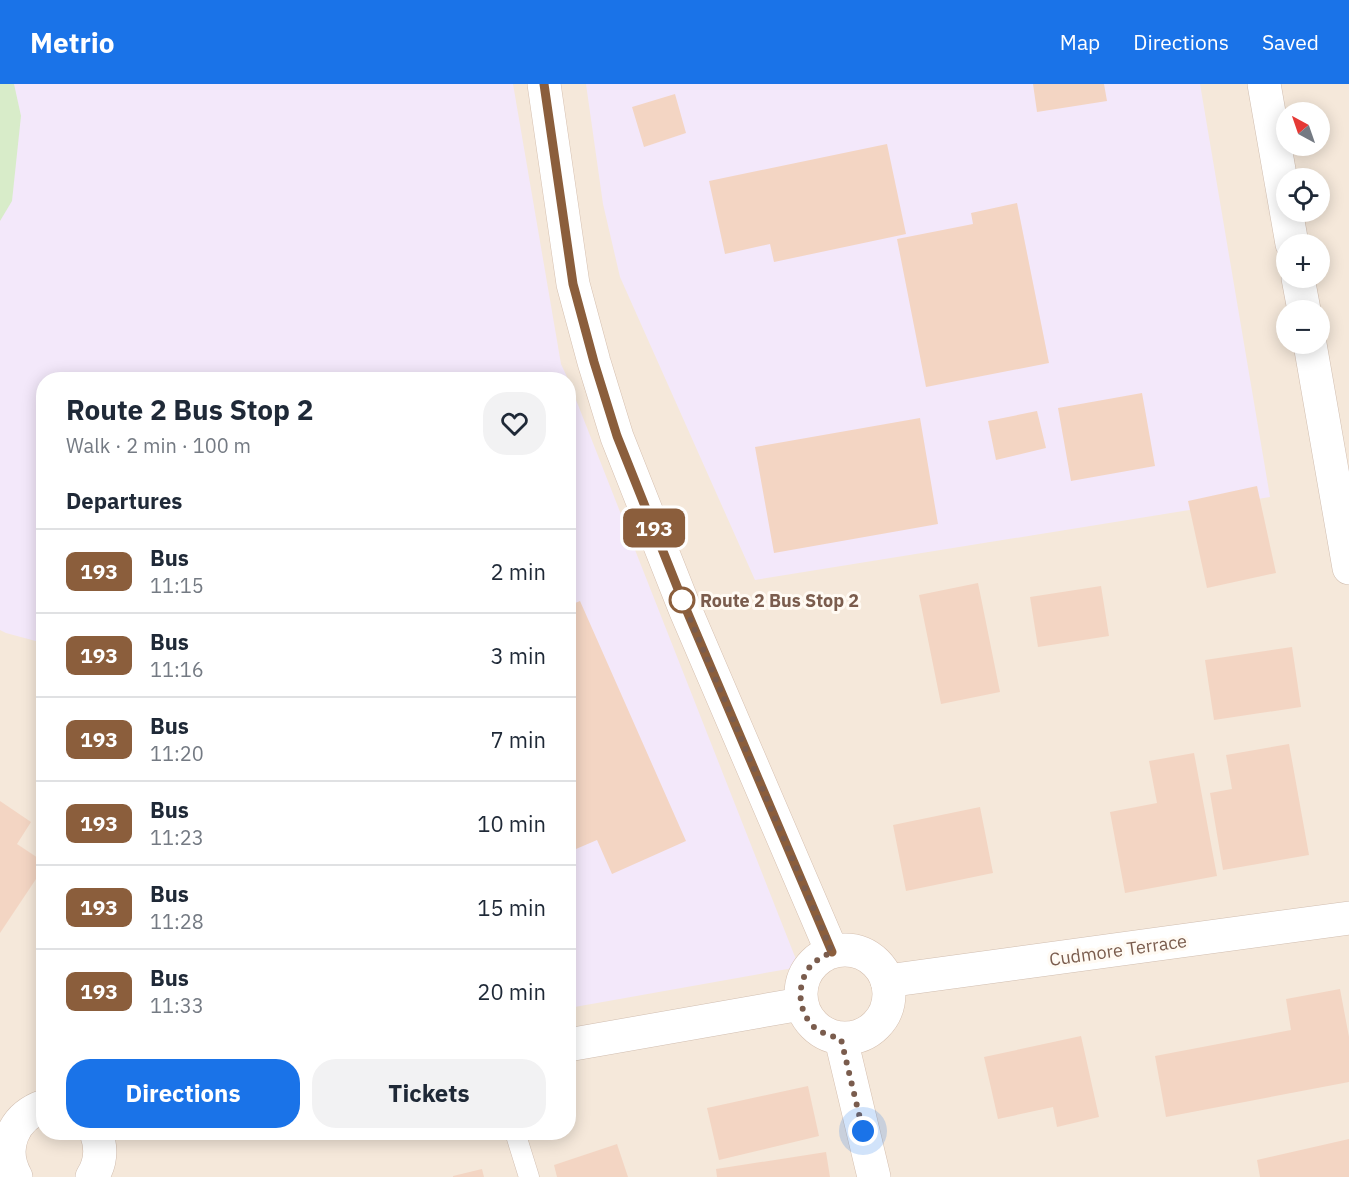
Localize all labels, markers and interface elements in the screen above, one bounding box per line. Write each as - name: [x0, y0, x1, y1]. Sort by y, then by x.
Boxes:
- text: Metrio: [30, 24, 115, 61]
- text: Map: [1060, 28, 1100, 56]
- text: Directions: [1133, 28, 1229, 56]
- text: Saved: [1262, 28, 1319, 56]
- north arrow: [1276, 102, 1330, 156]
- map controls: [1276, 102, 1330, 354]
- button: locate: [1276, 168, 1330, 222]
- button: +: [1276, 234, 1330, 288]
- button: −: [1276, 300, 1330, 354]
- text: Route 2 Bus Stop 2: [66, 391, 314, 428]
- button: heart: [483, 392, 546, 455]
- text: Walk · 2 min · 100 m: [66, 432, 251, 459]
- text: Departures: [66, 486, 182, 515]
- line badge: 193: [620, 508, 688, 548]
- text: 193: [635, 514, 673, 542]
- text: Bus: [150, 543, 189, 572]
- text: 193: [80, 557, 118, 585]
- text: 2 min: [490, 557, 546, 586]
- text: 11:15: [150, 572, 204, 599]
- marker: Route 2 Bus Stop 2: [669, 587, 695, 613]
- place label: Route 2 Bus Stop 2: [700, 589, 859, 612]
- text: Bus: [150, 627, 189, 656]
- text: 193: [80, 641, 118, 669]
- text: 3 min: [490, 641, 546, 670]
- text: 11:16: [150, 656, 204, 683]
- text: Bus: [150, 711, 189, 740]
- text: 193: [80, 725, 118, 753]
- text: 7 min: [490, 725, 546, 754]
- text: 11:20: [150, 740, 204, 767]
- text: Bus: [150, 795, 189, 824]
- text: 193: [80, 809, 118, 837]
- text: 10 min: [477, 809, 546, 838]
- text: 11:23: [150, 824, 204, 851]
- text: Bus: [150, 879, 189, 908]
- text: 193: [80, 893, 118, 921]
- text: 15 min: [477, 893, 546, 922]
- text: 11:28: [150, 908, 204, 935]
- street label: Cudmore Terrace: [1048, 929, 1188, 971]
- text: Bus: [150, 963, 189, 992]
- text: 193: [80, 977, 118, 1005]
- text: 20 min: [477, 977, 546, 1006]
- text: 11:33: [150, 992, 204, 1019]
- button: Directions: [66, 1059, 300, 1128]
- button: Tickets: [312, 1059, 546, 1128]
- your location: [848, 1116, 878, 1146]

